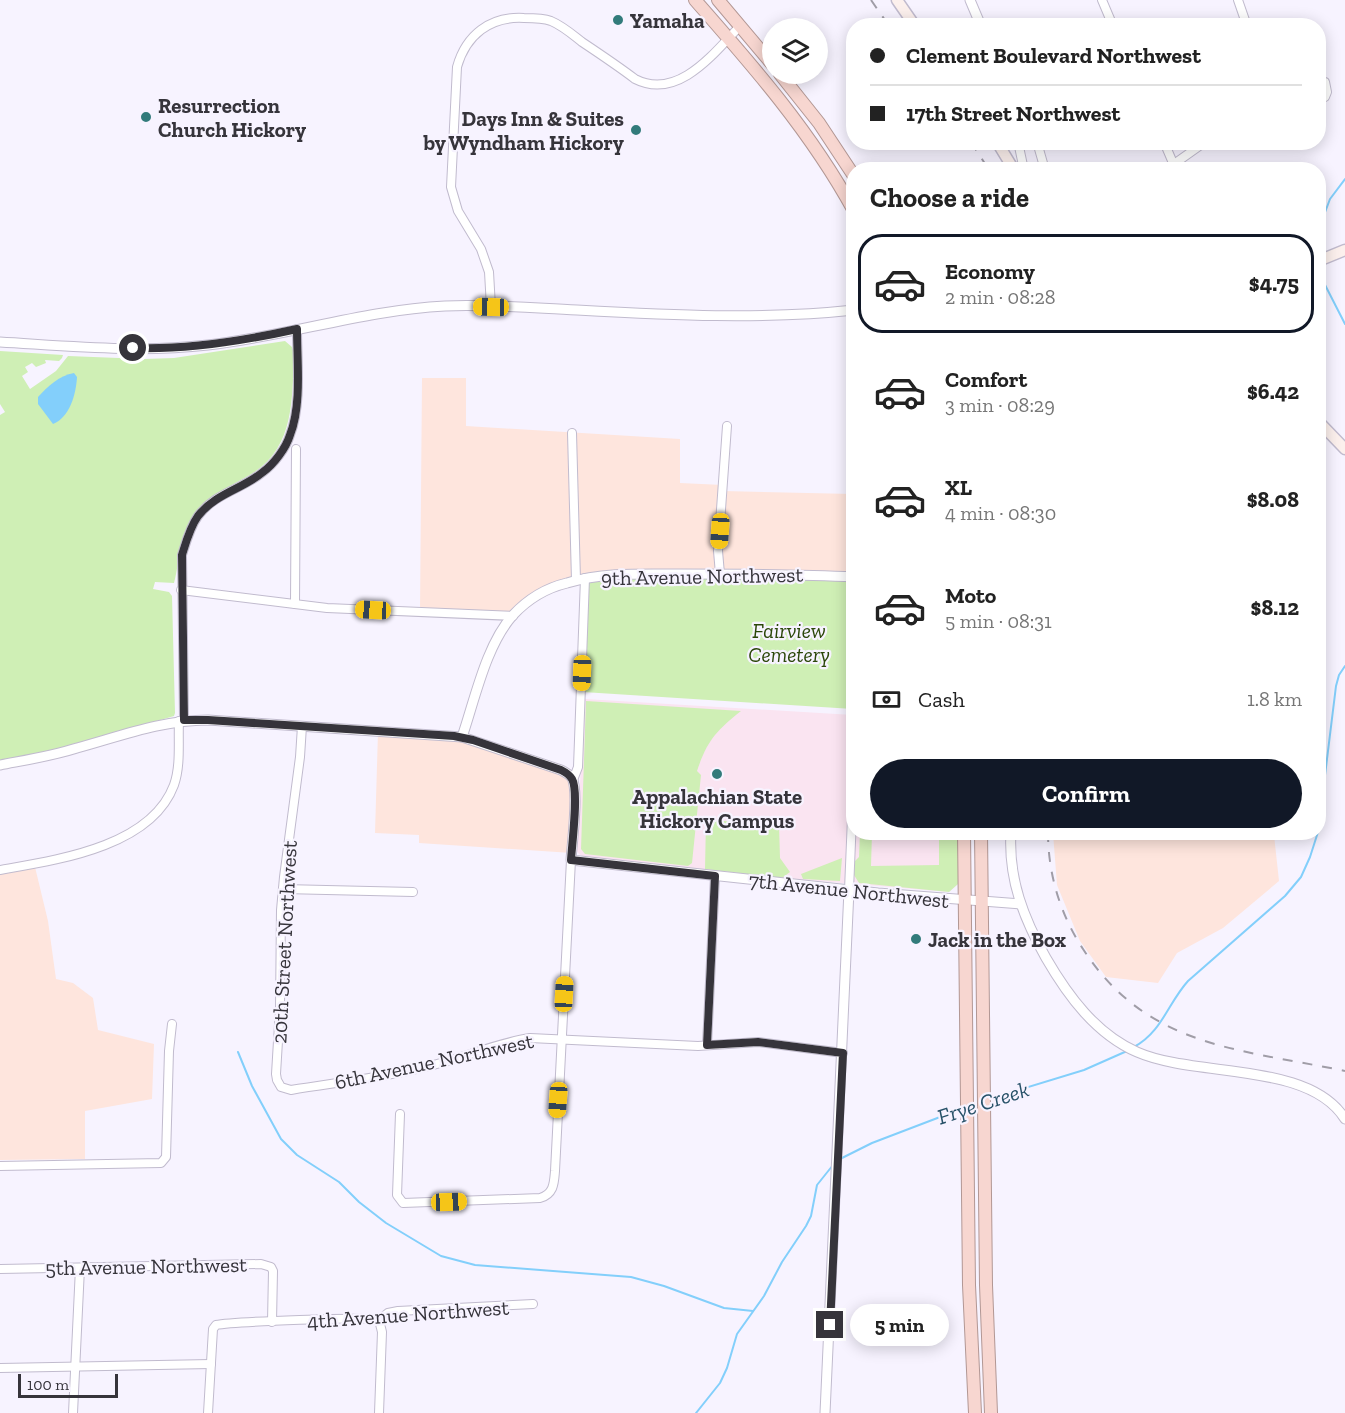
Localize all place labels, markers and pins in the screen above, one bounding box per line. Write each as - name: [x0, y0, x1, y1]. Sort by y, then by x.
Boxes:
- place label: Yamaha: [630, 8, 705, 33]
- marker: Yamaha: [611, 13, 625, 27]
- place label: Resurrection Church Hickory: [158, 93, 306, 142]
- place label: Days Inn & Suites by Wyndham Hickory: [422, 106, 624, 155]
- marker: Resurrection Church Hickory: [139, 110, 153, 124]
- marker: Days Inn & Suites by Wyndham Hickory: [629, 123, 643, 137]
- marker: Appalachian State Hickory Campus: [710, 767, 724, 781]
- place label: Appalachian State Hickory Campus: [632, 784, 802, 833]
- place label: Jack in the Box: [928, 927, 1066, 952]
- marker: Jack in the Box: [909, 932, 923, 946]

